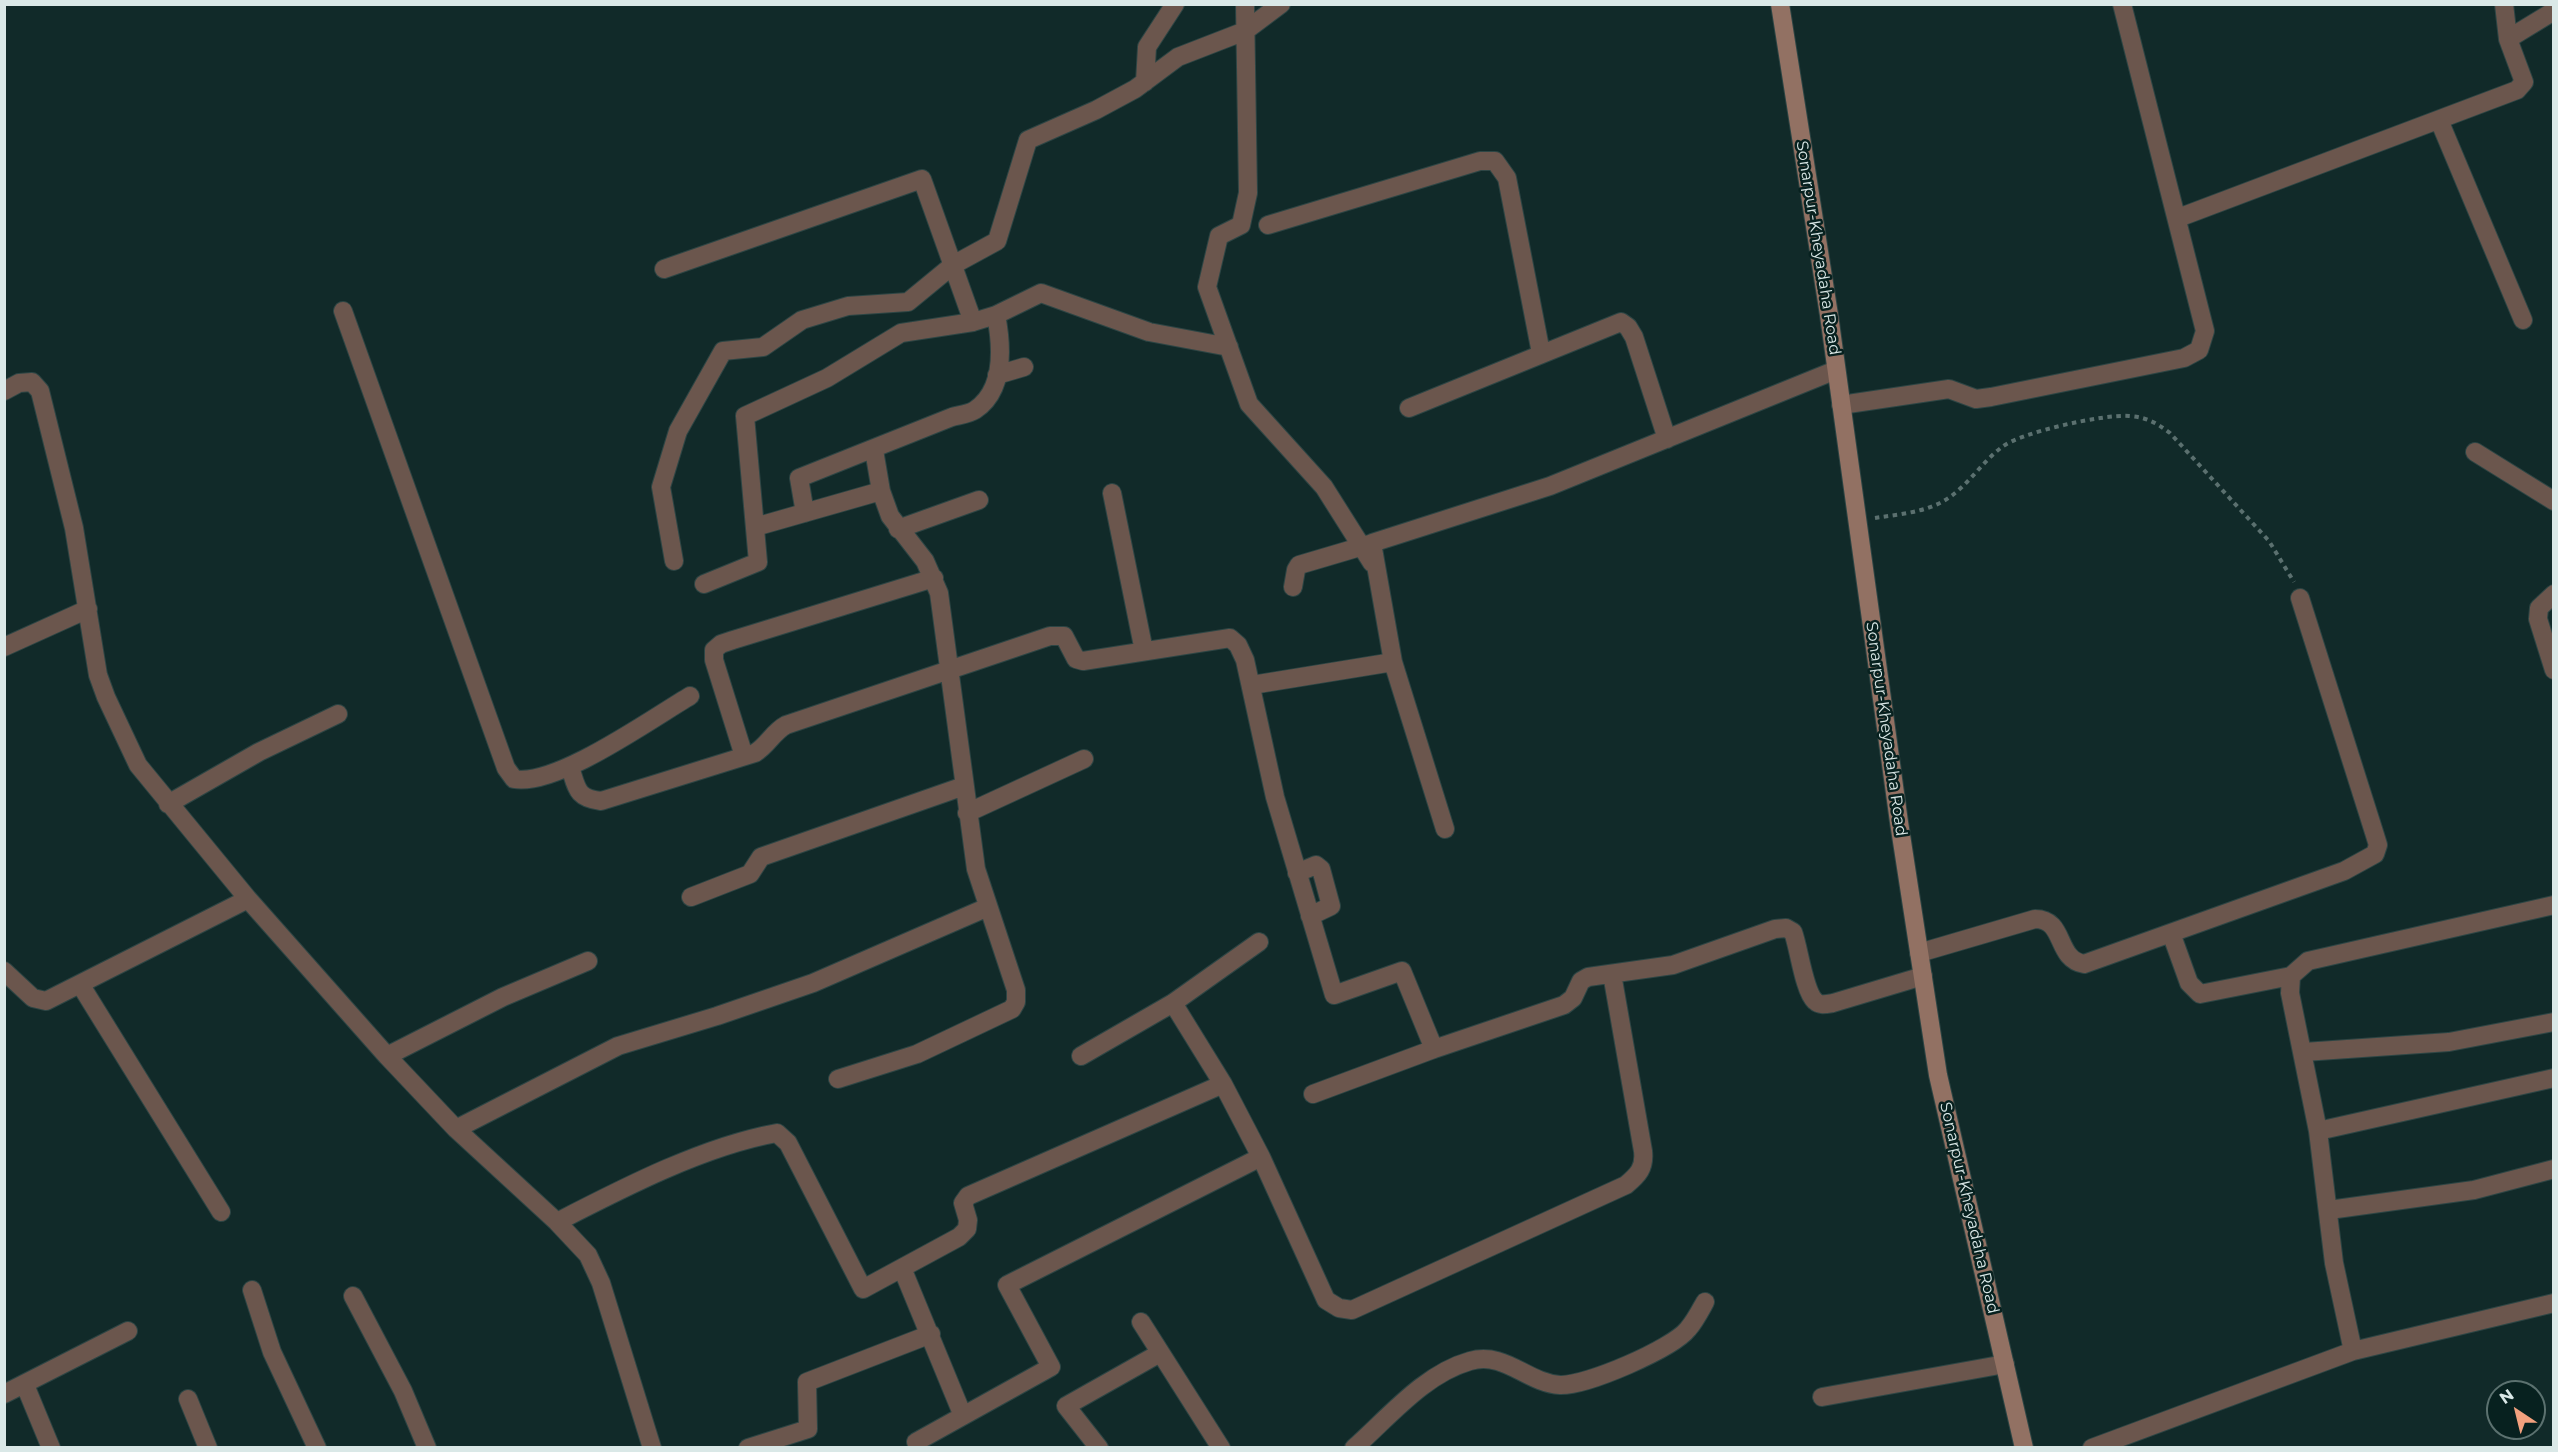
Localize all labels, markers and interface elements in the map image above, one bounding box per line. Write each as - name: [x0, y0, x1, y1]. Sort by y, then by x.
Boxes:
- street label: Sonarpur-Kheyadaha Road: [1792, 140, 1844, 356]
- street label: Sonarpur-Kheyadaha Road: [1861, 620, 1911, 838]
- street label: Sonarpur-Kheyadaha Road: [1935, 1100, 2003, 1316]
- north arrow: [2486, 1380, 2546, 1440]
- text: N: [2496, 1385, 2517, 1408]

